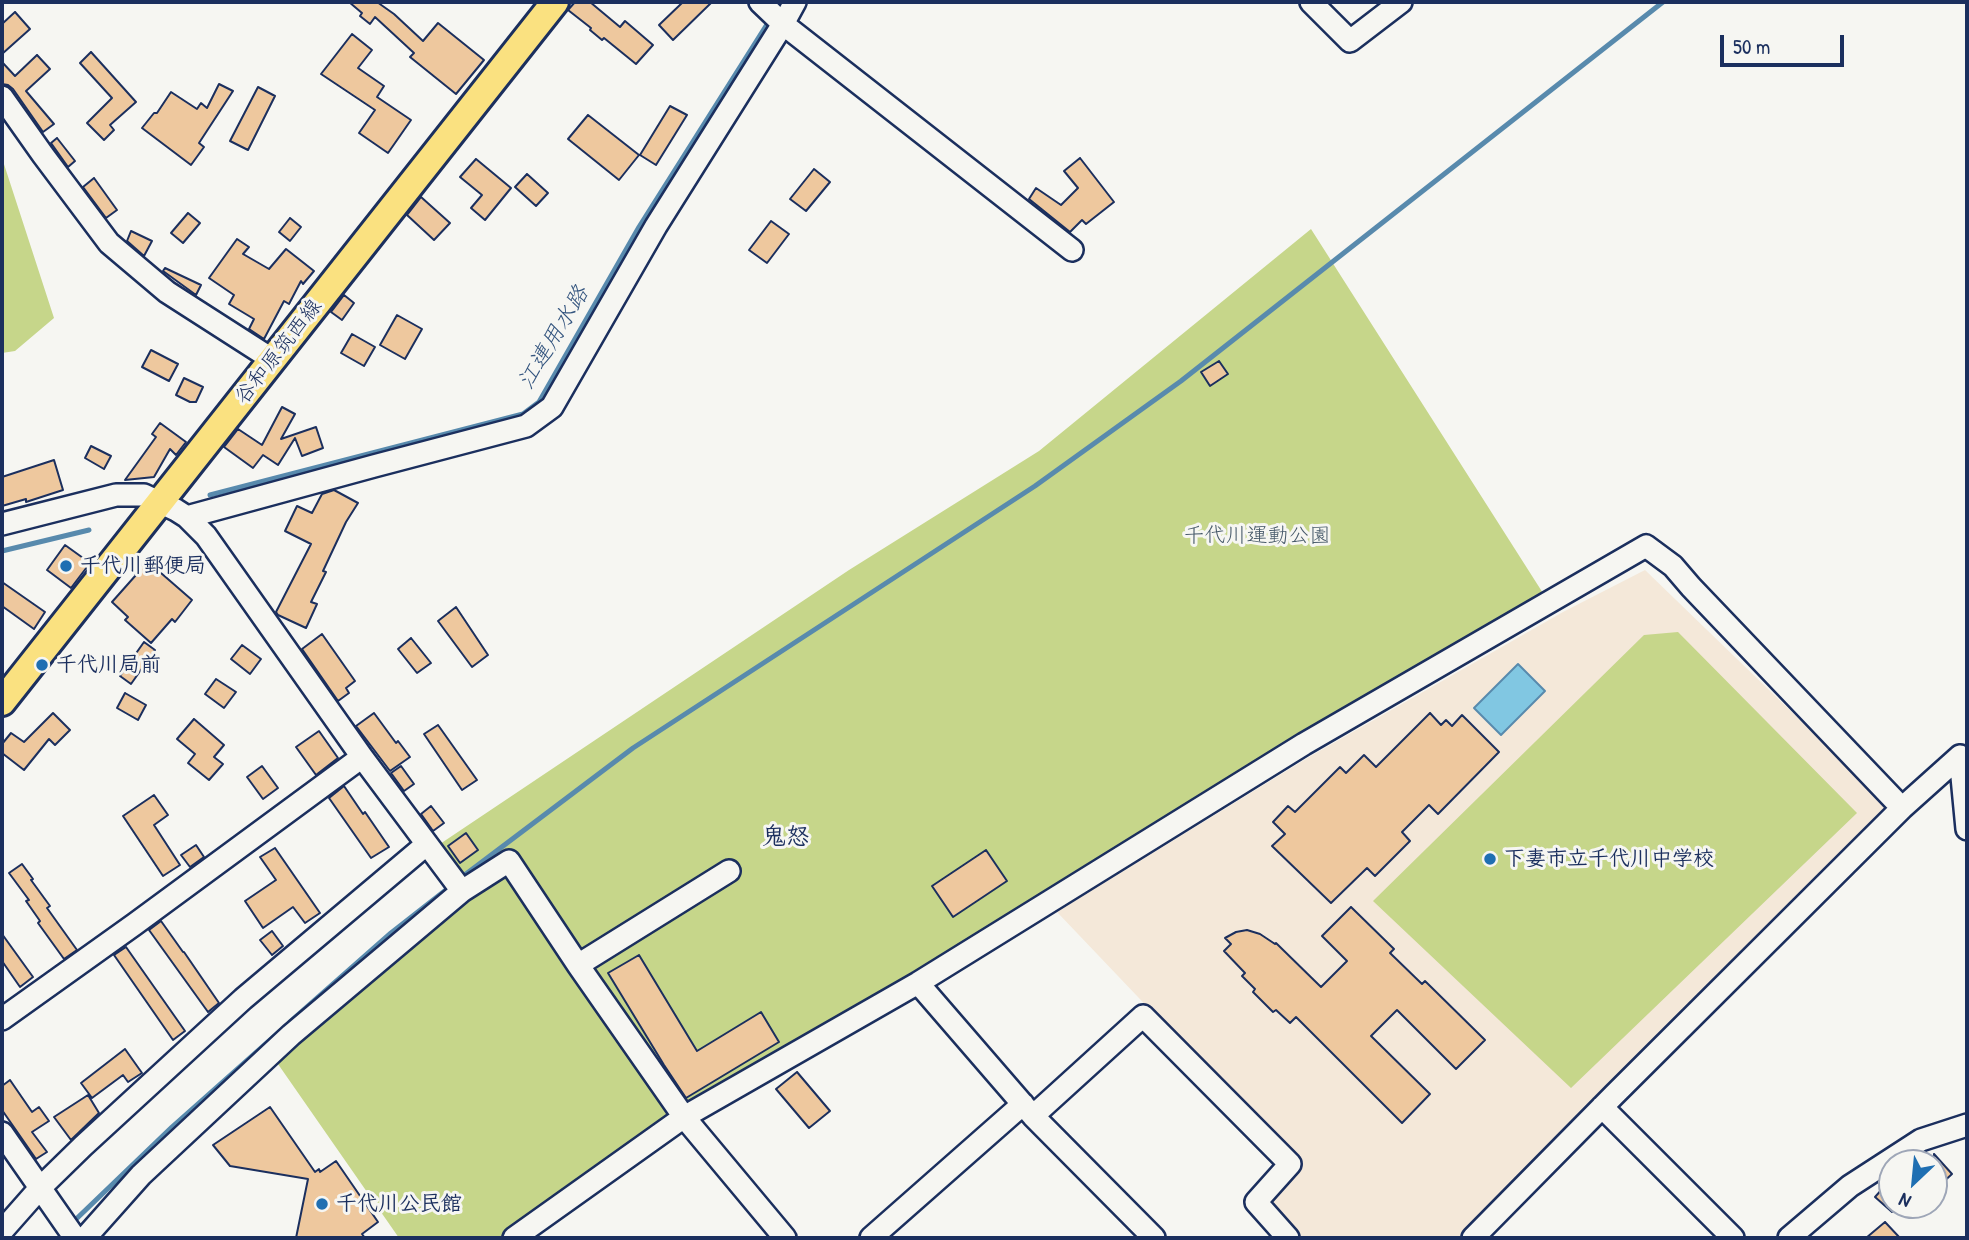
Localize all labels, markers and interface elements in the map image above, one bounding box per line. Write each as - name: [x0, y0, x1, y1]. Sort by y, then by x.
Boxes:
- scale bar: [1724, 21, 1848, 65]
- text: 50 m: [1733, 32, 1770, 61]
- water label: 江連用水路: [513, 282, 595, 394]
- street label: 谷和原筑西線: [230, 295, 328, 409]
- park label: 千代川運動公園: [1184, 523, 1330, 549]
- place label: 千代川郵便局: [80, 553, 206, 579]
- marker: 千代川郵便局: [58, 558, 74, 574]
- place label: 千代川局前: [56, 652, 161, 678]
- marker: 千代川局前: [34, 657, 50, 673]
- district label: 鬼怒: [762, 824, 810, 852]
- place label: 下妻市立千代川中学校: [1504, 846, 1714, 872]
- marker: 下妻市立千代川中学校: [1482, 851, 1498, 867]
- north arrow: [1878, 1149, 1948, 1219]
- text: N: [1894, 1187, 1915, 1215]
- place label: 千代川公民館: [336, 1191, 462, 1217]
- marker: 千代川公民館: [314, 1196, 330, 1212]

